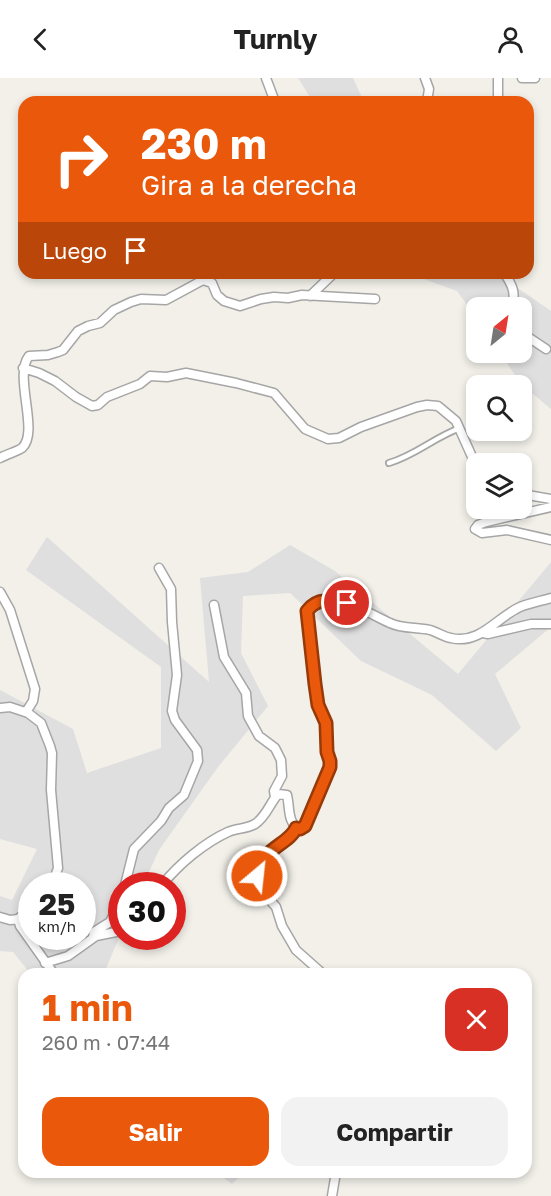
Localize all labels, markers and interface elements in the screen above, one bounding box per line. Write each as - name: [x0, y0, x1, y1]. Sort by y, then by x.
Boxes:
- icon: back: [24, 23, 57, 56]
- text: Turnly: [233, 23, 318, 55]
- icon: person: [494, 23, 527, 56]
- text: 230 m: [141, 118, 267, 168]
- icon: right: [42, 120, 120, 198]
- text: Gira a la derecha: [141, 169, 357, 201]
- icon: arrive: [119, 234, 152, 267]
- text: Luego: [42, 237, 107, 264]
- north arrow: [466, 297, 532, 363]
- map controls: [466, 297, 532, 519]
- button: search: [466, 375, 532, 441]
- button: layers: [466, 453, 532, 519]
- pin: [321, 577, 372, 628]
- icon: arrive: [330, 586, 363, 619]
- position arrow: [225, 844, 289, 908]
- speed limit sign: 30: [108, 872, 186, 950]
- text: 25: [39, 886, 75, 922]
- text: km/h: [38, 917, 76, 935]
- text: 1 min: [42, 986, 133, 1029]
- button: close: [445, 988, 508, 1051]
- text: 260 m · 07:44: [42, 1030, 170, 1054]
- button: Salir: [42, 1097, 269, 1166]
- button: Compartir: [281, 1097, 508, 1166]

